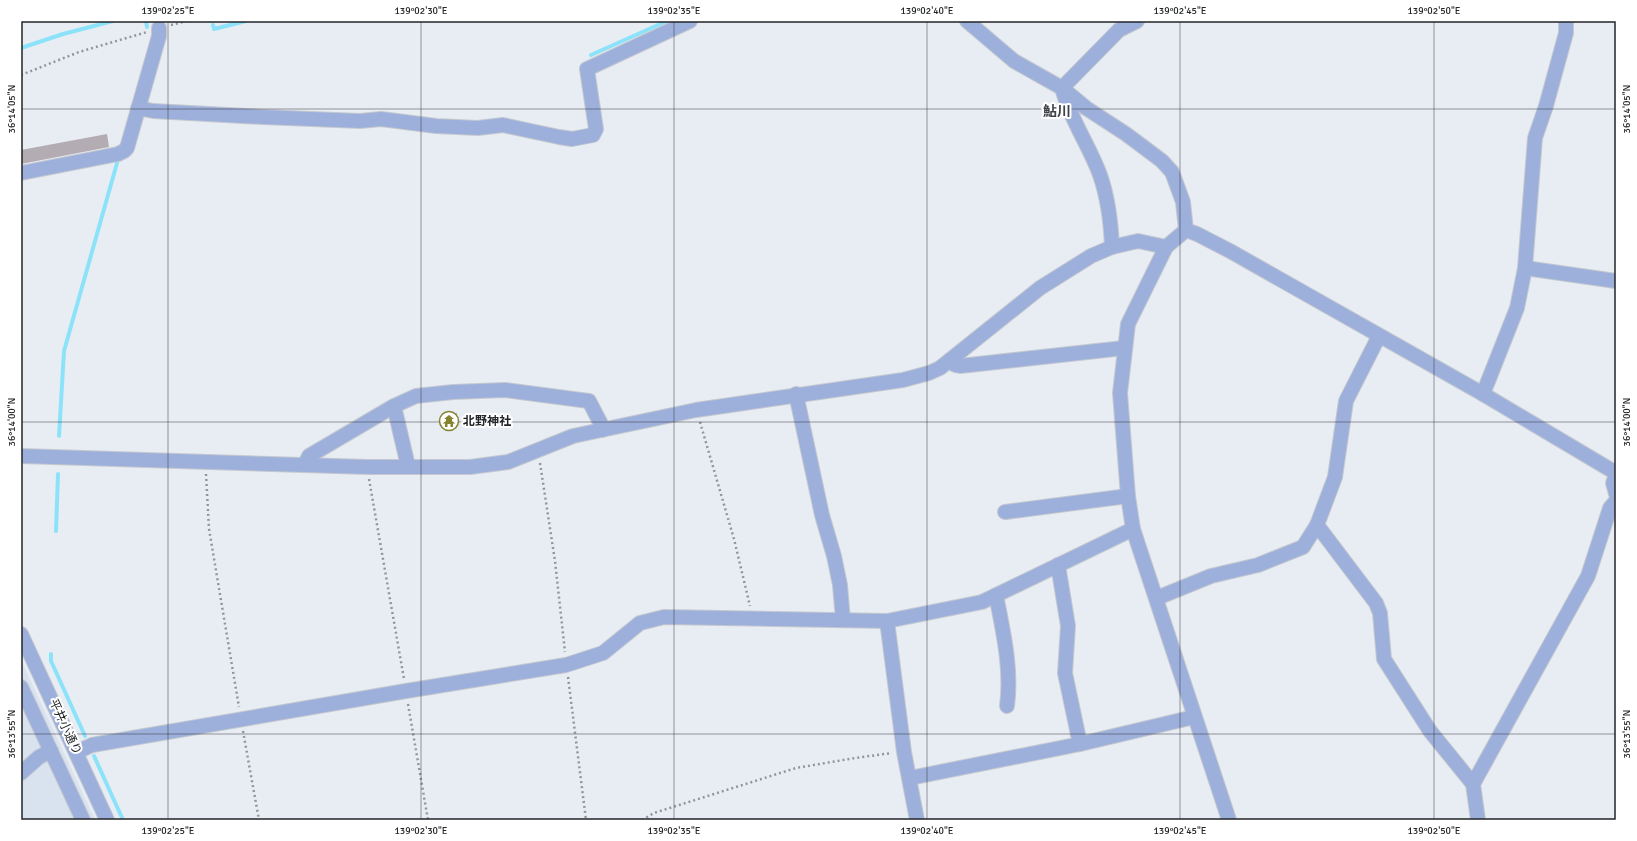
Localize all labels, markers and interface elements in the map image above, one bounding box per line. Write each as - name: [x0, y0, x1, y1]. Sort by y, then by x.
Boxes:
- text: 139°02'25"E: [141, 5, 195, 17]
- text: 139°02'30"E: [394, 5, 448, 17]
- text: 139°02'35"E: [647, 5, 701, 17]
- text: 139°02'40"E: [900, 5, 954, 17]
- text: 139°02'45"E: [1153, 5, 1207, 17]
- text: 139°02'50"E: [1407, 5, 1461, 17]
- text: 36°14'05"N: [6, 85, 18, 133]
- text: 36°14'05"N: [1621, 85, 1633, 133]
- district label: 鮎川: [1043, 103, 1071, 120]
- text: 36°14'00"N: [6, 398, 18, 446]
- text: 36°14'00"N: [1621, 398, 1633, 446]
- temple icon: 北野神社: [438, 410, 460, 432]
- place label: 北野神社: [463, 414, 511, 429]
- street label: 平井小通り: [46, 697, 84, 757]
- text: 36°13'55"N: [6, 710, 18, 758]
- text: 36°13'55"N: [1621, 710, 1633, 758]
- text: 139°02'25"E: [141, 825, 195, 837]
- text: 139°02'30"E: [394, 825, 448, 837]
- text: 139°02'35"E: [647, 825, 701, 837]
- text: 139°02'40"E: [900, 825, 954, 837]
- text: 139°02'45"E: [1153, 825, 1207, 837]
- text: 139°02'50"E: [1407, 825, 1461, 837]

